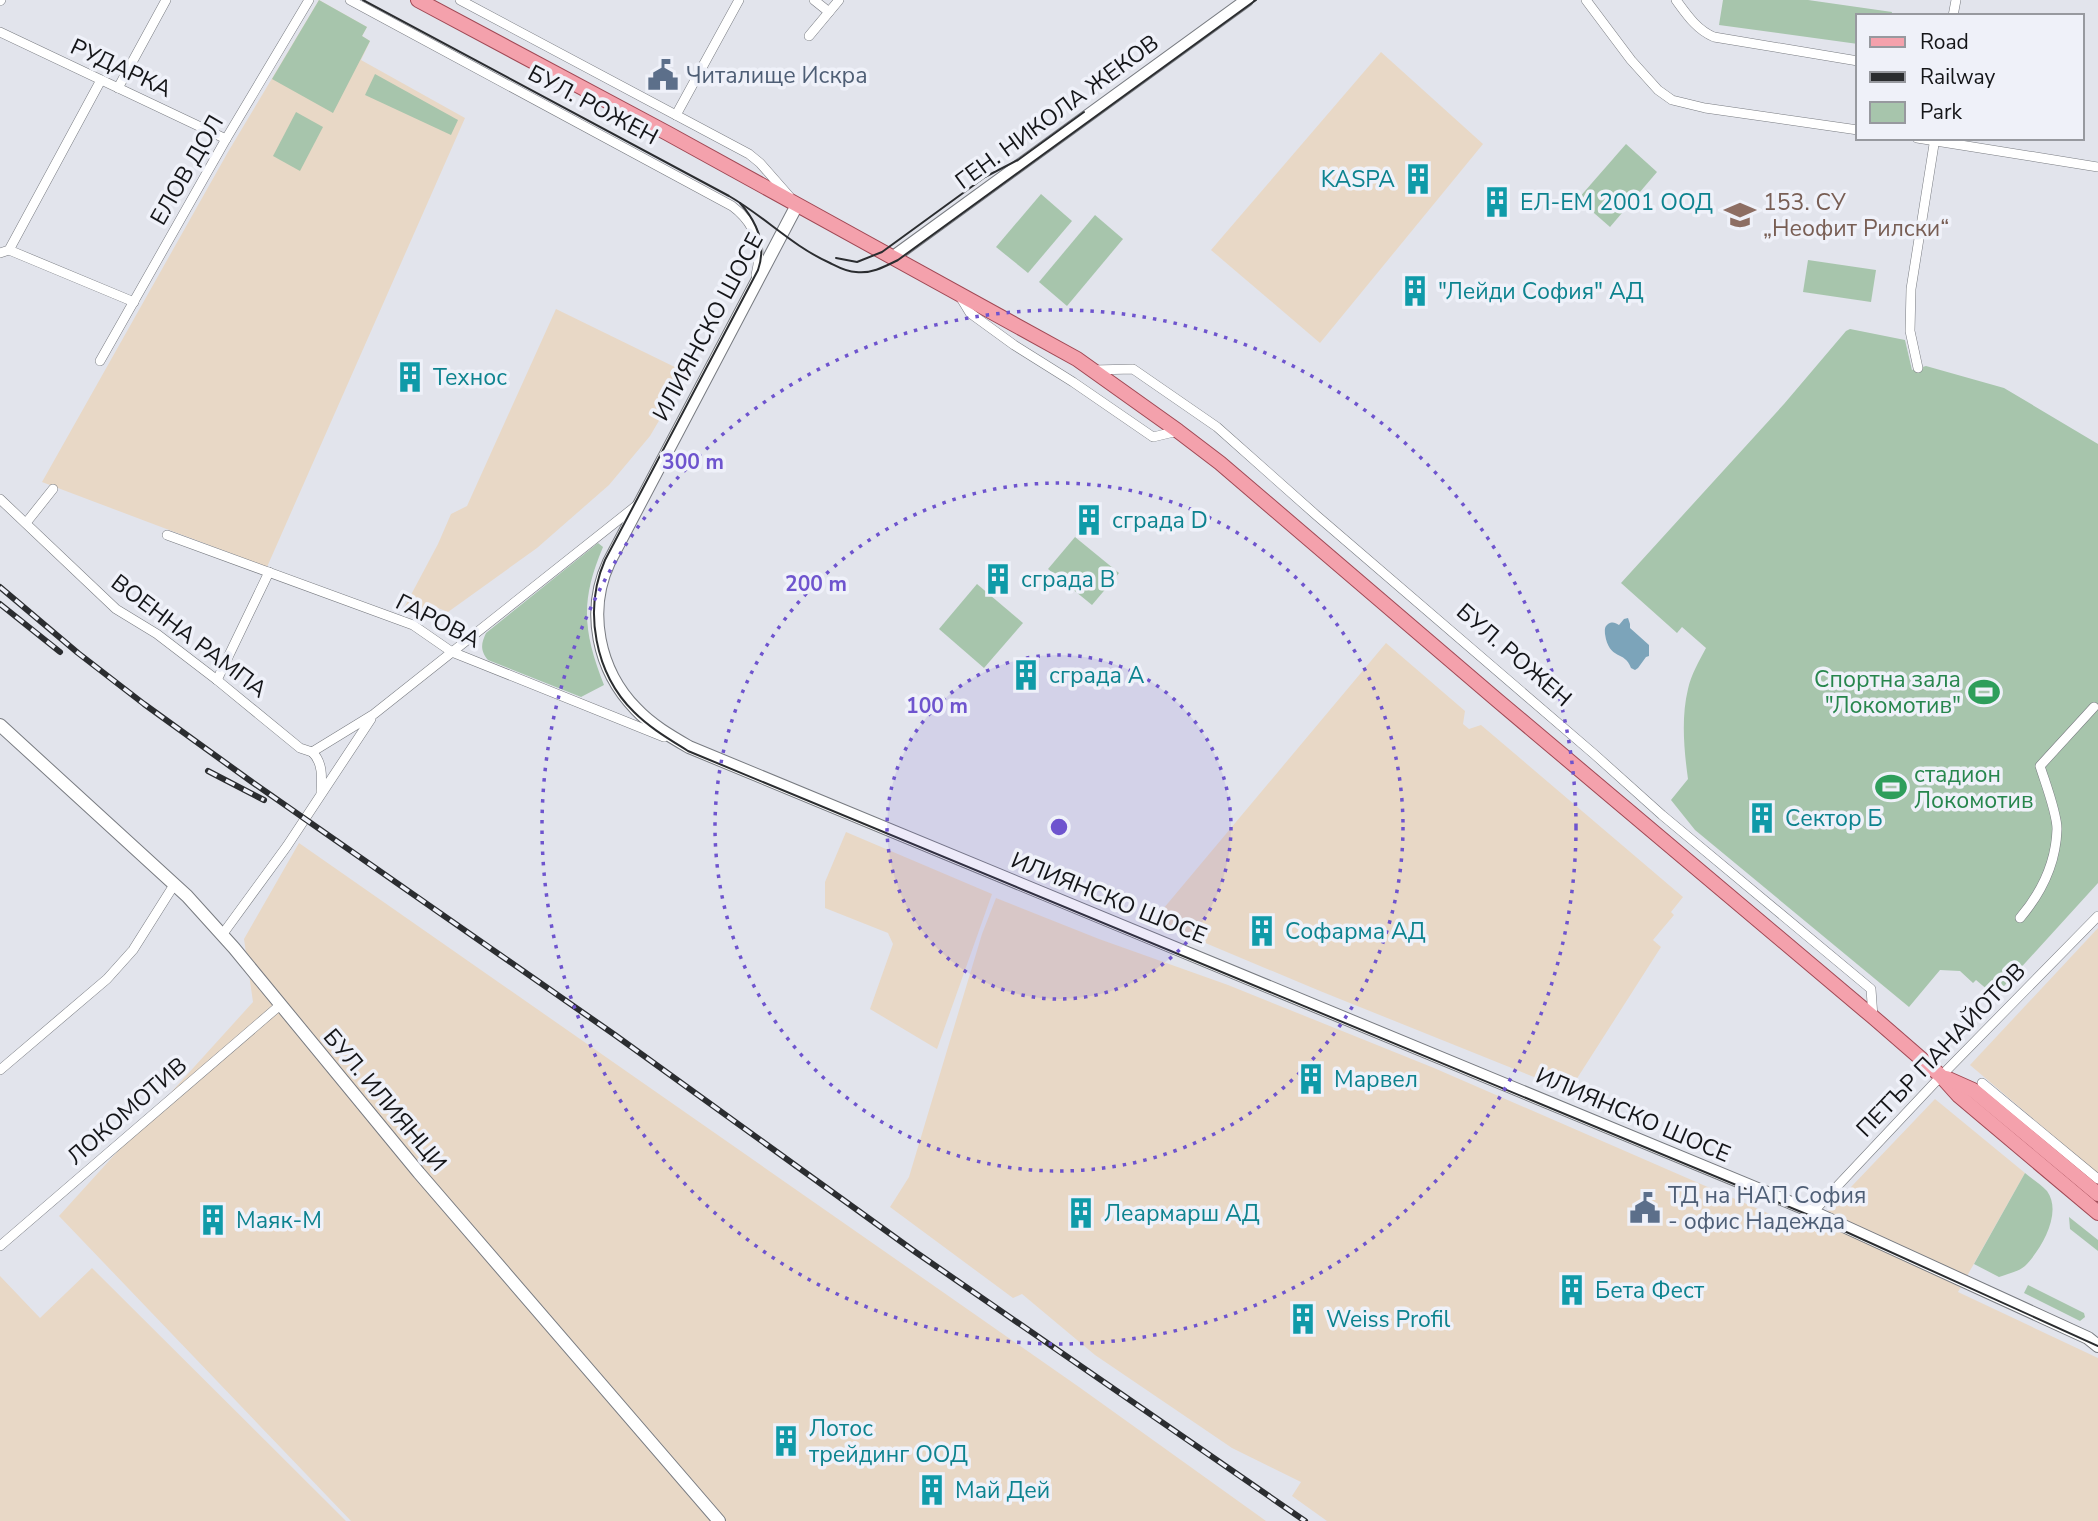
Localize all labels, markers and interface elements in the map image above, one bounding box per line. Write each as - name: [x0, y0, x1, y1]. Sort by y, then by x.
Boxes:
- legend: [1856, 14, 2084, 140]
- street label: ГЕН. НИКОЛА ЖЕКОВ: [949, 28, 1165, 196]
- text: Road: [1920, 28, 1969, 56]
- street label: РУДАРКА: [65, 31, 177, 105]
- street label: БУЛ. РОЖЕН: [522, 58, 664, 152]
- public building icon: Читалище Искра: [646, 58, 680, 92]
- place label: Читалище Искра: [686, 60, 868, 91]
- text: Railway: [1920, 63, 1995, 91]
- text: Park: [1920, 98, 1962, 126]
- street label: ЕЛОВ ДОЛ: [143, 109, 231, 231]
- building icon: KASPA: [1401, 162, 1435, 196]
- place label: KASPA: [1321, 164, 1395, 195]
- building icon: ЕЛ-ЕМ 2001 ООД: [1480, 185, 1514, 219]
- place label: ЕЛ-ЕМ 2001 ООД: [1520, 187, 1713, 218]
- place label: 153. СУ „Неофит Рилски“: [1763, 187, 1949, 244]
- school or university icon: 153. СУ „Неофит Рилски“: [1723, 198, 1757, 232]
- street label: ИЛИЯНСКО ШОСЕ: [645, 228, 771, 426]
- building icon: "Лейди София" АД: [1398, 274, 1432, 308]
- place label: "Лейди София" АД: [1438, 276, 1644, 307]
- building icon: Технос: [393, 360, 427, 394]
- place label: Технос: [433, 362, 507, 393]
- text: 300 m: [662, 448, 724, 476]
- building icon: сграда D: [1072, 503, 1106, 537]
- place label: сграда D: [1112, 505, 1208, 536]
- building icon: сграда В: [981, 562, 1015, 596]
- place label: сграда В: [1021, 564, 1115, 595]
- street label: ВОЕННА РАМПА: [105, 567, 273, 705]
- text: 200 m: [785, 570, 847, 598]
- street label: ГАРОВА: [390, 586, 486, 656]
- street label: БУЛ. РОЖЕН: [1450, 596, 1578, 714]
- building icon: сграда А: [1009, 658, 1043, 692]
- place label: сграда А: [1049, 660, 1145, 691]
- place label: Спортна зала "Локомотив": [1814, 664, 1961, 721]
- sports icon: Спортна зала "Локомотив": [1967, 675, 2001, 709]
- text: 100 m: [906, 692, 968, 720]
- place label: стадион Локомотив: [1914, 759, 2034, 816]
- sports icon: стадион Локомотив: [1874, 770, 1908, 804]
- building icon: Сектор Б: [1745, 801, 1779, 835]
- place label: Сектор Б: [1785, 803, 1883, 834]
- centre of rings: [1047, 815, 1071, 839]
- street label: ИЛИЯНСКО ШОСЕ: [1007, 845, 1211, 951]
- building icon: Софарма АД: [1245, 914, 1279, 948]
- place label: Софарма АД: [1285, 916, 1426, 947]
- street label: ПЕТЪР ПАНАЙОТОВ: [1849, 956, 2033, 1144]
- street label: БУЛ. ИЛИЯНЦИ: [316, 1022, 454, 1178]
- street label: ЛОКОМОТИВ: [60, 1050, 194, 1172]
- street label: ИЛИЯНСКО ШОСЕ: [1531, 1060, 1735, 1170]
- building icon: Марвел: [1294, 1062, 1328, 1096]
- place label: Марвел: [1334, 1064, 1418, 1095]
- place label: ТД на НАП София - офис Надежда: [1668, 1180, 1866, 1237]
- public building icon: ТД на НАП София - офис Надежда: [1628, 1191, 1662, 1225]
- building icon: Леармарш АД: [1064, 1196, 1098, 1230]
- place label: Леармарш АД: [1104, 1198, 1260, 1229]
- building icon: Маяк-М: [196, 1203, 230, 1237]
- place label: Маяк-М: [236, 1205, 322, 1236]
- building icon: Бета Фест: [1555, 1273, 1589, 1307]
- place label: Бета Фест: [1595, 1275, 1705, 1306]
- building icon: Weiss Profil: [1286, 1302, 1320, 1336]
- place label: Weiss Profil: [1326, 1304, 1451, 1335]
- place label: Лотос трейдинг ООД: [809, 1413, 968, 1470]
- building icon: Лотос трейдинг ООД: [769, 1424, 803, 1458]
- building icon: Май Дей: [915, 1473, 949, 1507]
- place label: Май Дей: [955, 1475, 1050, 1506]

